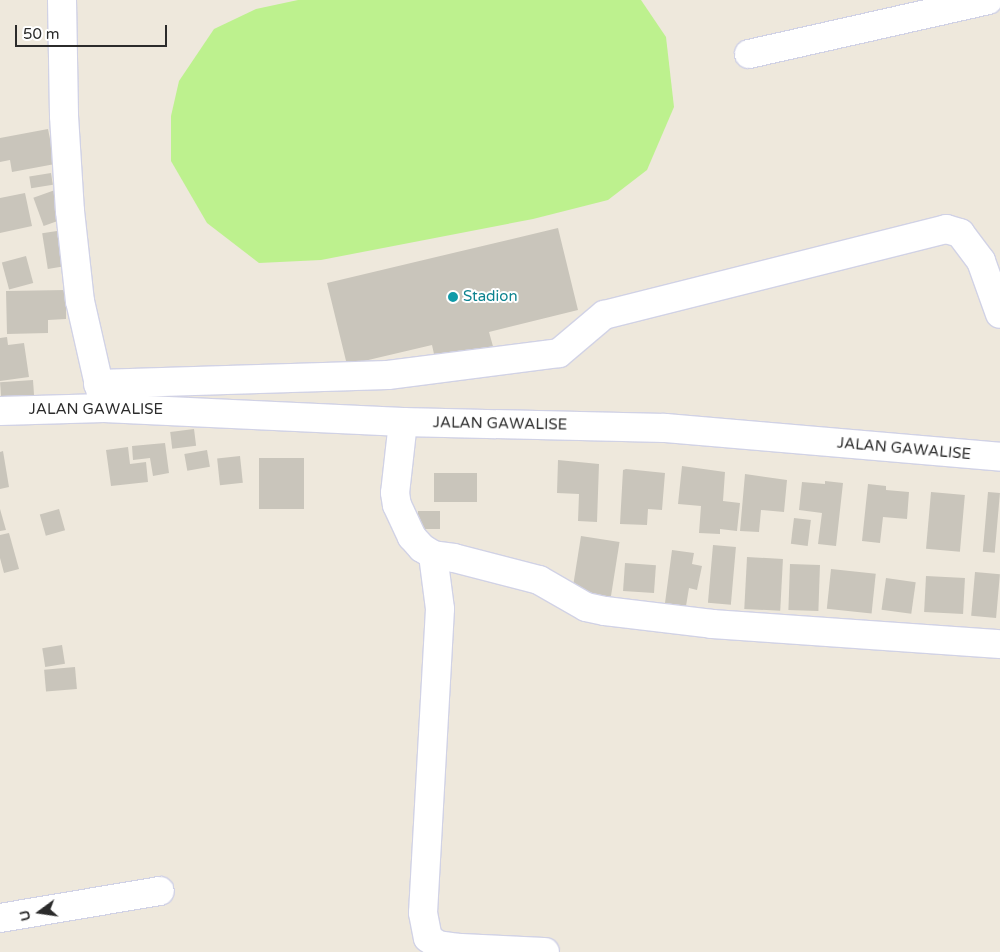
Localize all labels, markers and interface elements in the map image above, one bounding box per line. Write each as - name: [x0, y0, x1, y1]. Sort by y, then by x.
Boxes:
- scale bar: [18, 15, 170, 47]
- text: 50 m: [23, 25, 60, 43]
- place label: Stadion: [463, 288, 518, 306]
- marker: Stadion: [447, 291, 459, 303]
- street label: JALAN GAWALISE: [29, 401, 163, 419]
- street label: JALAN GAWALISE: [433, 414, 567, 434]
- street label: JALAN GAWALISE: [836, 434, 972, 464]
- north arrow: [15, 887, 65, 937]
- text: U: [15, 909, 34, 923]

